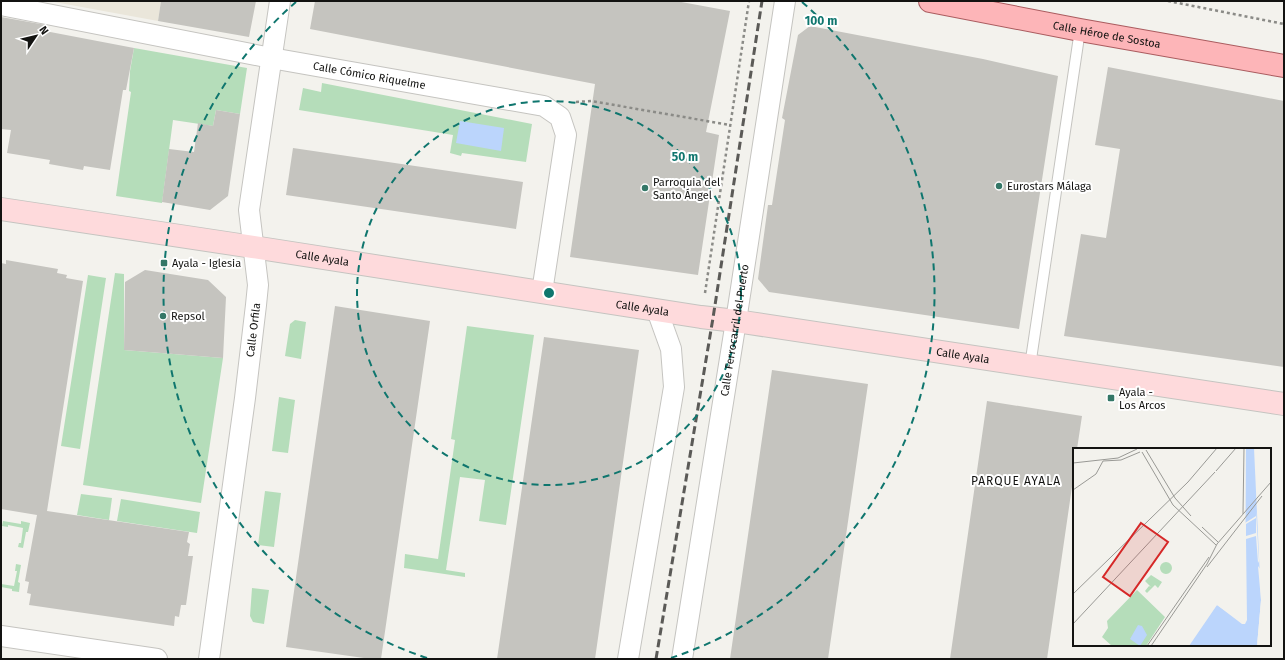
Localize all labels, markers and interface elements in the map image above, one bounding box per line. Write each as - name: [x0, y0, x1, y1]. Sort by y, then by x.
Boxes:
- text: 100 m: [805, 14, 837, 28]
- north arrow: [16, 16, 56, 56]
- street label: Calle Héroe de Sostoa: [1052, 19, 1162, 51]
- text: N: [36, 24, 51, 37]
- street label: Calle Cómico Riquelme: [312, 60, 427, 92]
- text: 50 m: [672, 150, 698, 164]
- place label: Parroquia del Santo Ángel: [653, 176, 720, 202]
- place label: Eurostars Málaga: [1007, 180, 1092, 193]
- marker: Eurostars Málaga: [994, 181, 1004, 191]
- marker: Parroquia del Santo Ángel: [640, 183, 650, 193]
- street label: Calle Ayala: [295, 248, 350, 269]
- place label: Ayala - Iglesia: [172, 257, 241, 270]
- marker: Ayala - Iglesia: [159, 258, 169, 268]
- street label: Calle Ferrocarril del Puerto: [718, 263, 752, 397]
- centre of rings: [542, 286, 556, 300]
- street label: Calle Ayala: [615, 298, 670, 319]
- street label: Calle Orfila: [244, 302, 263, 358]
- place label: Repsol: [171, 310, 205, 323]
- marker: Repsol: [158, 311, 168, 321]
- street label: Calle Ayala: [935, 345, 990, 366]
- place label: Ayala - Los Arcos: [1119, 386, 1166, 412]
- marker: Ayala - Los Arcos: [1106, 393, 1116, 403]
- inset map: [1073, 448, 1271, 646]
- district label: PARQUE AYALA: [971, 474, 1061, 488]

